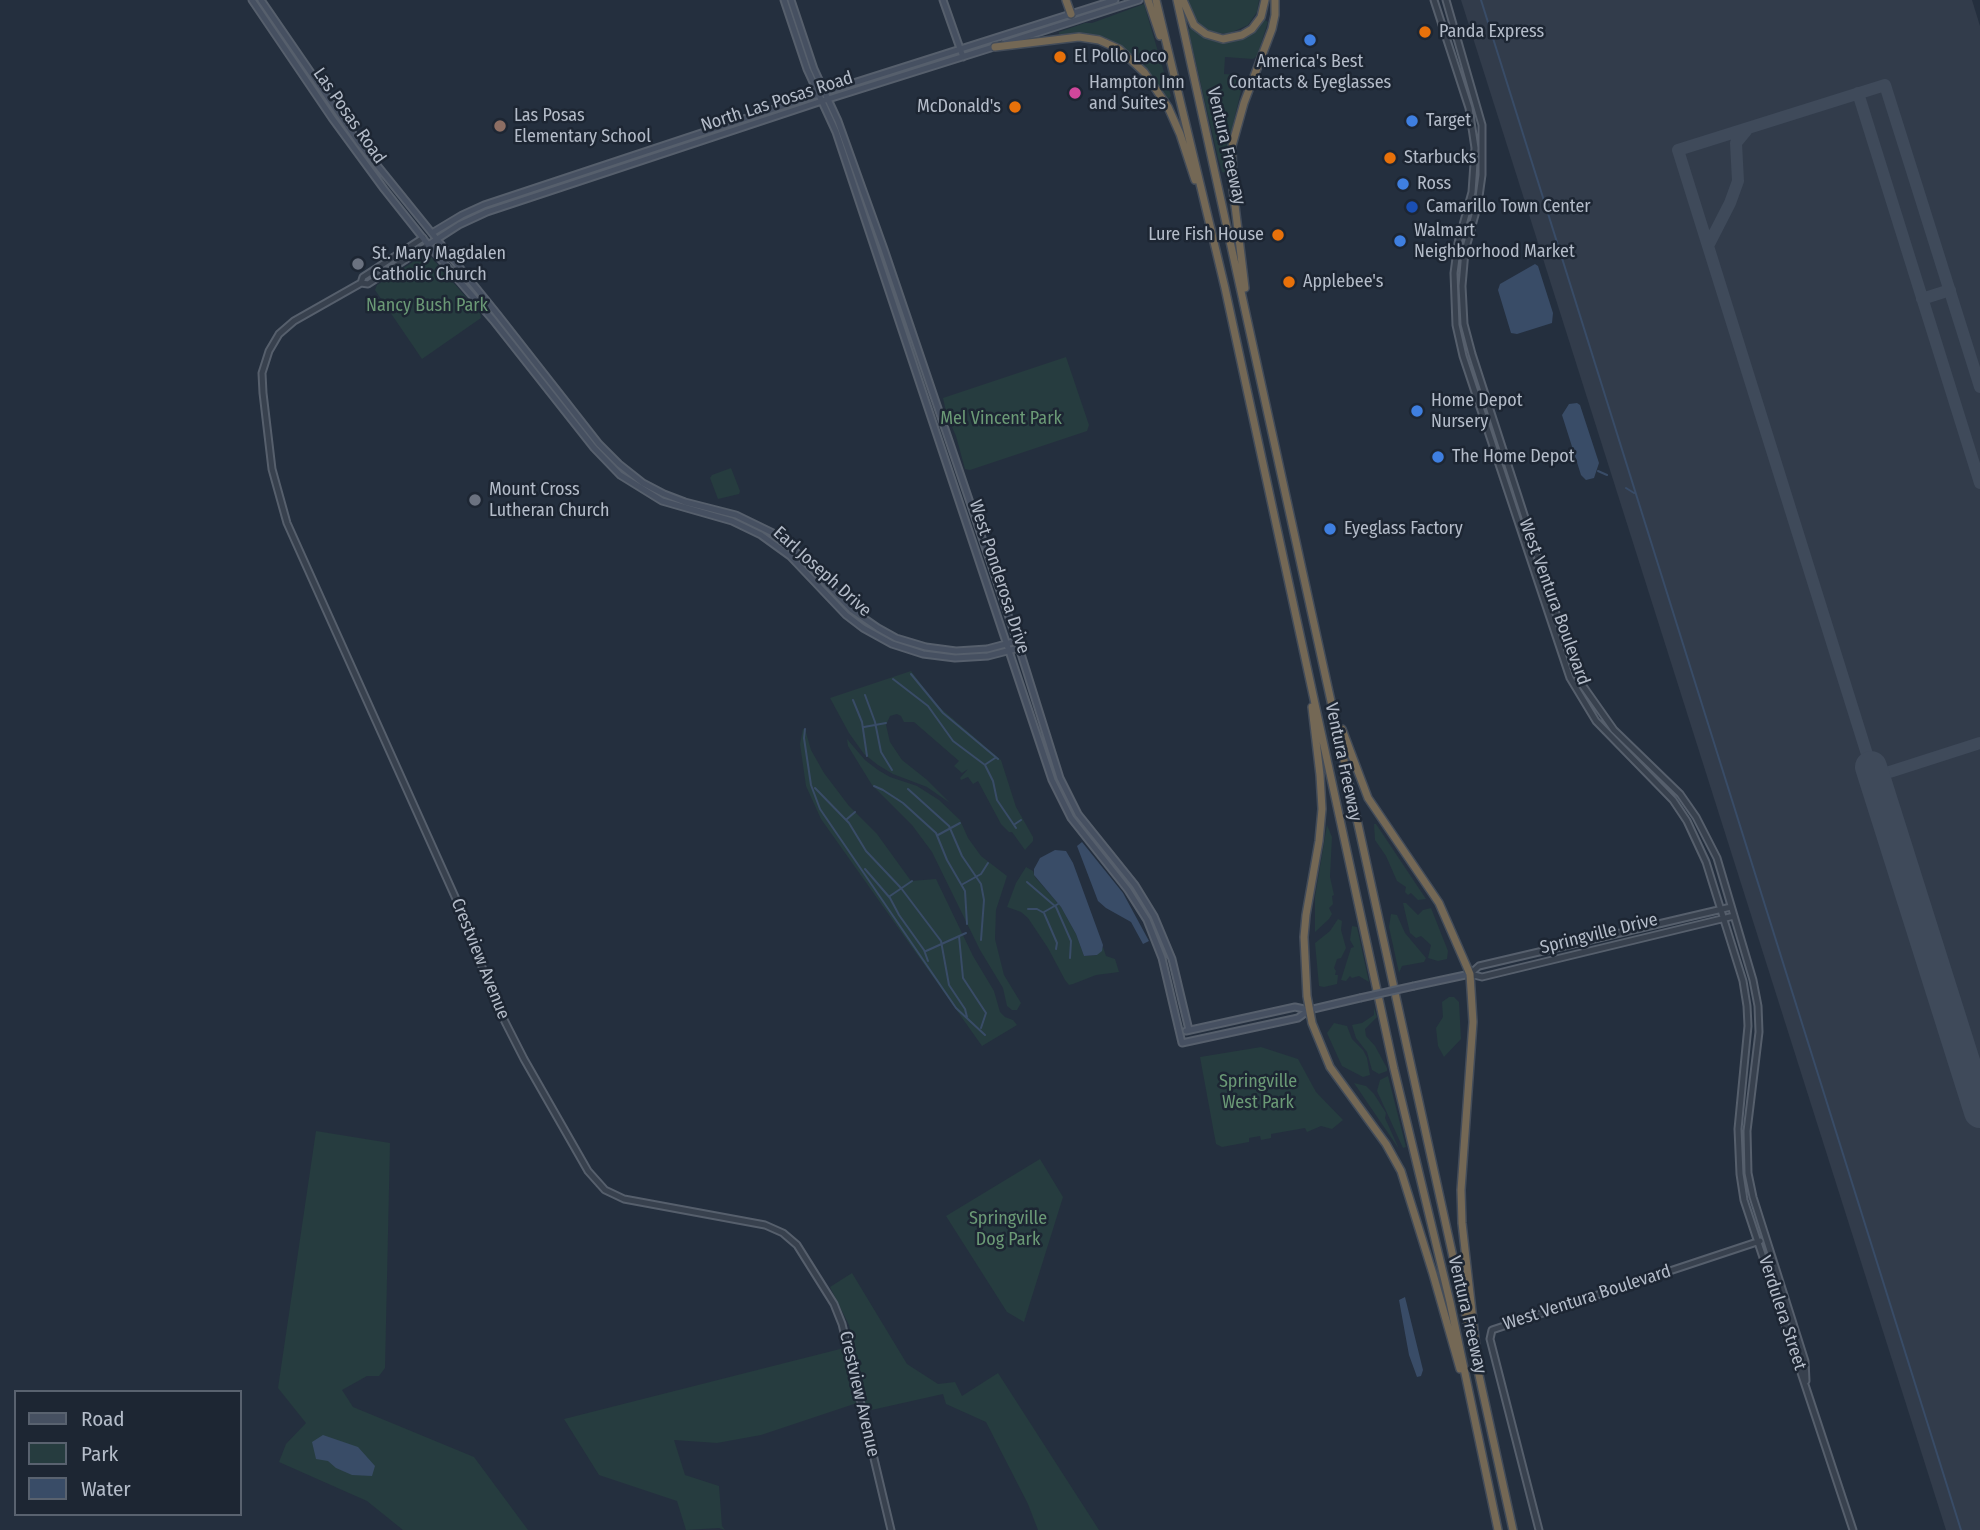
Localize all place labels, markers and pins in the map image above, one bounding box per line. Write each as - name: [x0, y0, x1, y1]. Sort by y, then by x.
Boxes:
- place label: Panda Express: [1439, 21, 1544, 43]
- marker: Panda Express: [1417, 24, 1433, 40]
- marker: America's Best Contacts & Eyeglasses: [1302, 32, 1318, 48]
- place label: El Pollo Loco: [1074, 46, 1167, 68]
- marker: El Pollo Loco: [1052, 49, 1068, 65]
- place label: America's Best Contacts & Eyeglasses: [1229, 51, 1391, 94]
- place label: Hampton Inn and Suites: [1089, 72, 1185, 114]
- marker: Hampton Inn and Suites: [1067, 85, 1083, 101]
- place label: McDonald's: [917, 96, 1001, 118]
- marker: McDonald's: [1007, 99, 1023, 115]
- place label: Las Posas Elementary School: [514, 105, 651, 148]
- place label: Target: [1426, 110, 1471, 132]
- marker: Target: [1404, 113, 1420, 129]
- marker: Las Posas Elementary School: [492, 118, 508, 134]
- place label: Starbucks: [1404, 147, 1476, 169]
- marker: Starbucks: [1382, 150, 1398, 166]
- place label: Ross: [1417, 173, 1451, 195]
- marker: Ross: [1395, 176, 1411, 192]
- place label: Camarillo Town Center: [1426, 196, 1591, 218]
- marker: Camarillo Town Center: [1404, 199, 1420, 215]
- place label: Walmart Neighborhood Market: [1414, 220, 1575, 262]
- place label: Lure Fish House: [1148, 224, 1264, 246]
- marker: Lure Fish House: [1270, 227, 1286, 243]
- marker: Walmart Neighborhood Market: [1392, 233, 1408, 249]
- place label: St. Mary Magdalen Catholic Church: [372, 243, 506, 286]
- marker: St. Mary Magdalen Catholic Church: [350, 256, 366, 272]
- place label: Applebee's: [1303, 271, 1383, 293]
- marker: Applebee's: [1281, 274, 1297, 290]
- place label: Home Depot Nursery: [1431, 390, 1523, 432]
- marker: Home Depot Nursery: [1409, 403, 1425, 419]
- place label: The Home Depot: [1452, 446, 1575, 468]
- marker: The Home Depot: [1430, 449, 1446, 465]
- place label: Mount Cross Lutheran Church: [489, 479, 609, 522]
- marker: Mount Cross Lutheran Church: [467, 492, 483, 508]
- place label: Eyeglass Factory: [1344, 518, 1463, 540]
- marker: Eyeglass Factory: [1322, 521, 1338, 537]

